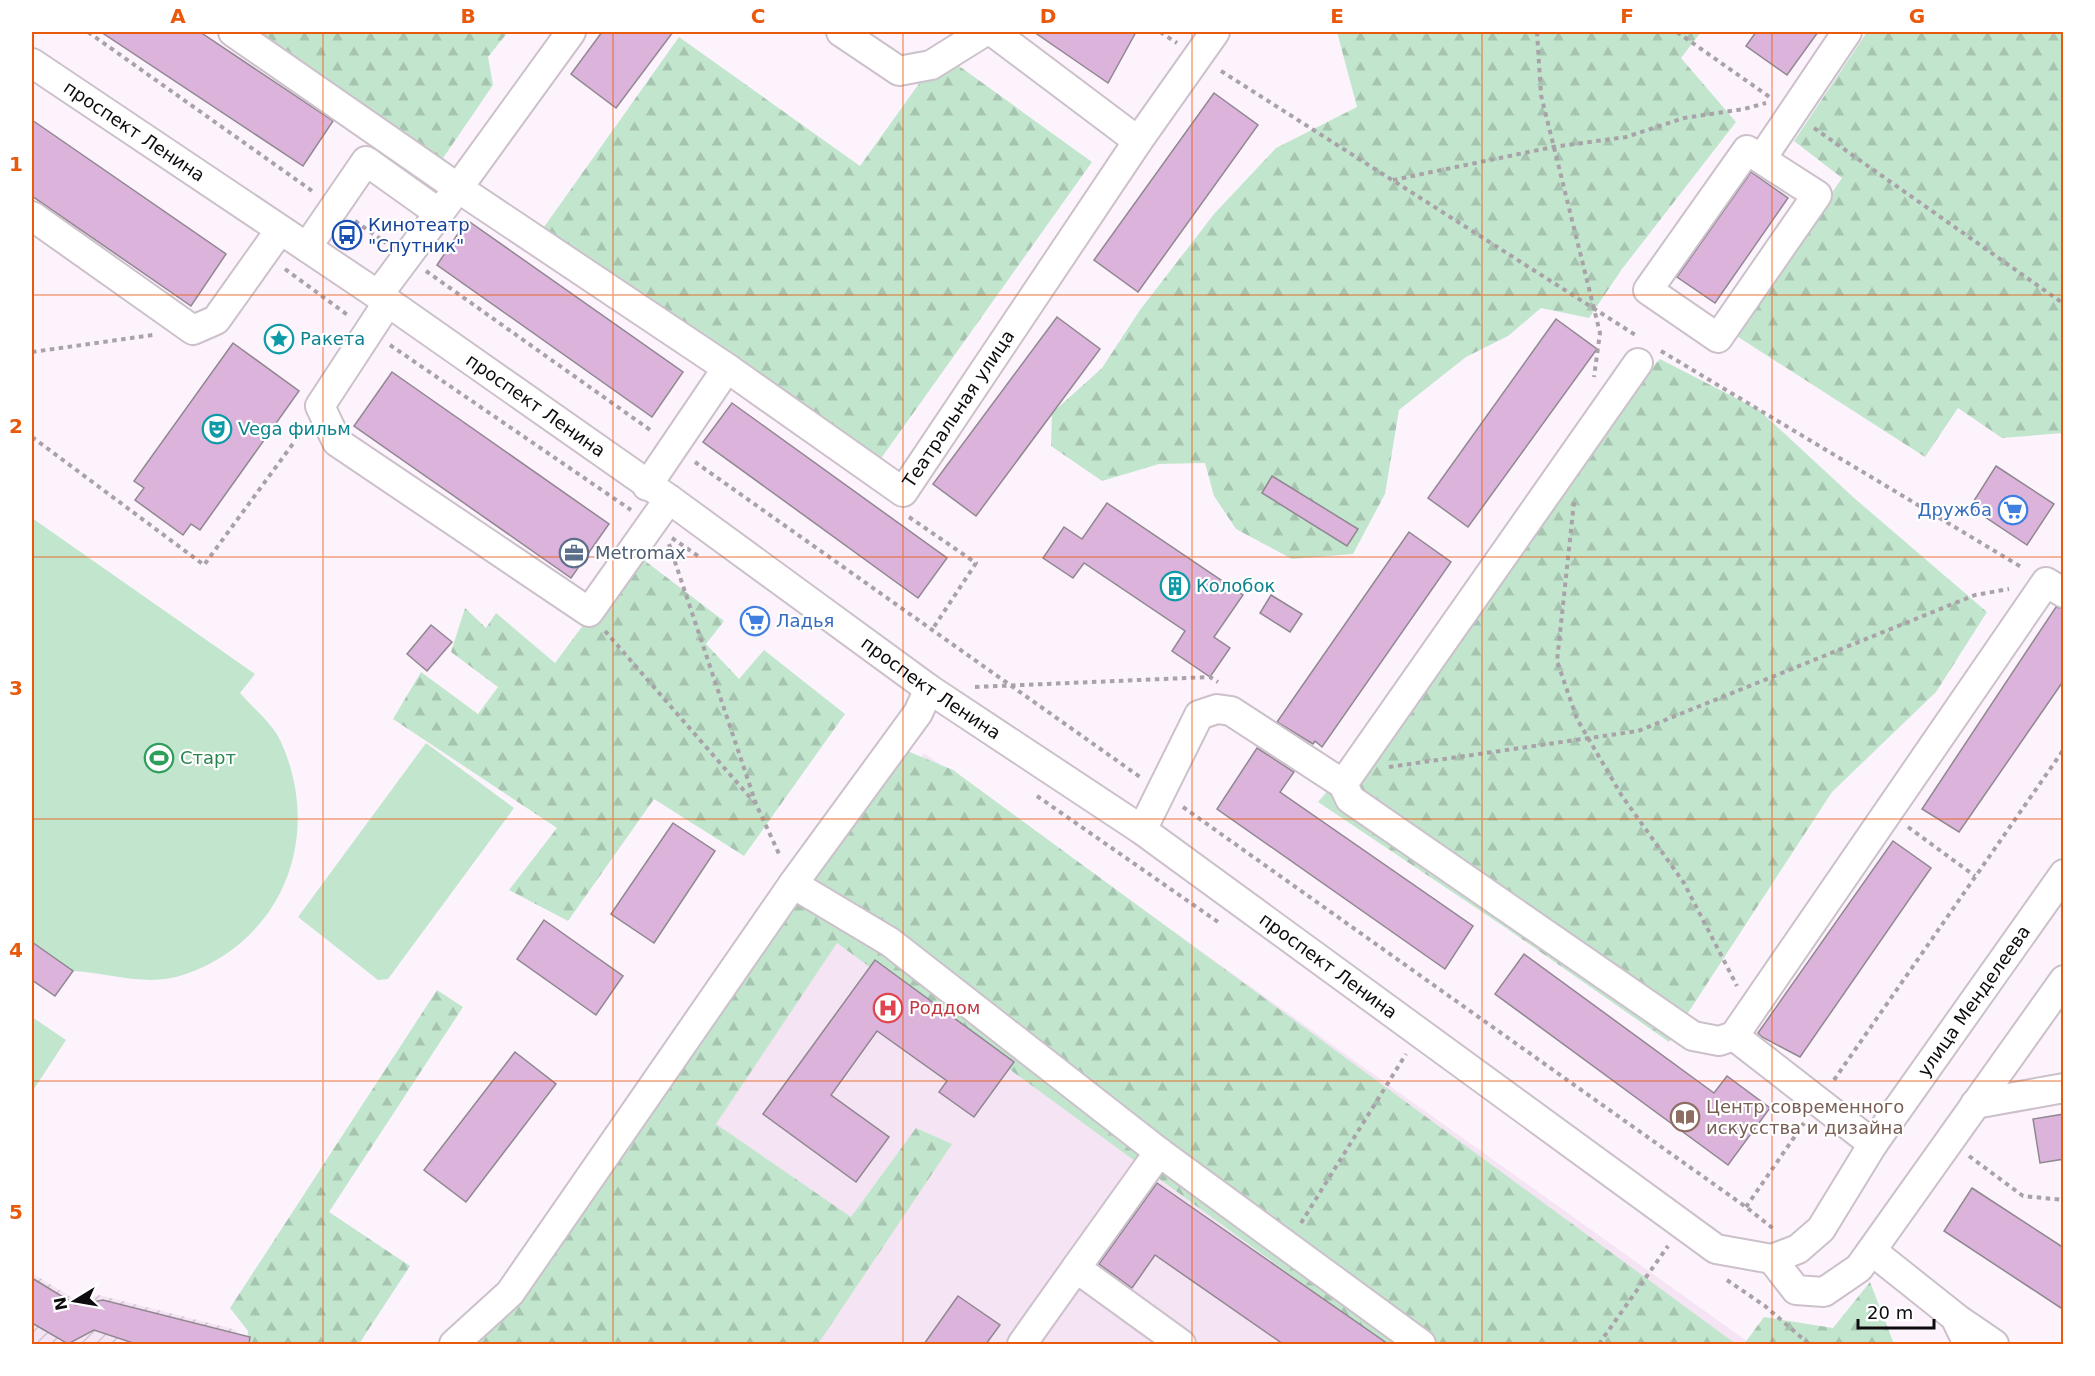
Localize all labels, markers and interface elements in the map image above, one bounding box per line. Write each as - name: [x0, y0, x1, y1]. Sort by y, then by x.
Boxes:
- text: A: [170, 4, 186, 28]
- text: B: [460, 4, 476, 28]
- text: C: [751, 4, 765, 28]
- text: D: [1040, 4, 1056, 28]
- text: E: [1330, 4, 1344, 28]
- text: F: [1620, 4, 1634, 28]
- text: G: [1909, 4, 1925, 28]
- street label: проспект Ленина: [60, 76, 209, 186]
- text: 1: [9, 152, 23, 176]
- place label: Кинотеатр "Спутник": [368, 214, 470, 256]
- bus stop icon: Кинотеатр "Спутник": [331, 219, 363, 251]
- place icon: Ракета: [263, 323, 295, 355]
- street label: Театральная улица: [898, 326, 1018, 492]
- place label: Ракета: [300, 328, 365, 349]
- street label: проспект Ленина: [462, 349, 609, 461]
- theatre icon: Vega фильм: [201, 413, 233, 445]
- text: 2: [9, 414, 23, 438]
- place label: Vega фильм: [238, 418, 351, 439]
- supermarket icon: Дружба: [1997, 494, 2029, 526]
- place label: Дружба: [1918, 499, 1992, 520]
- office icon: Metromax: [558, 537, 590, 569]
- place label: Metromax: [595, 542, 686, 563]
- building icon: Колобок: [1159, 570, 1191, 602]
- place label: Колобок: [1196, 575, 1275, 596]
- supermarket icon: Ладья: [739, 605, 771, 637]
- place label: Ладья: [776, 610, 834, 631]
- street label: проспект Ленина: [857, 632, 1005, 743]
- text: 3: [9, 676, 23, 700]
- sports icon: Старт: [143, 742, 175, 774]
- place label: Старт: [180, 747, 236, 768]
- street label: проспект Ленина: [1256, 908, 1401, 1023]
- street label: улица Менделеева: [1913, 921, 2034, 1080]
- text: 4: [9, 938, 23, 962]
- hospital icon: Роддом: [872, 992, 904, 1024]
- place label: Роддом: [909, 997, 980, 1018]
- place label: Центр современного искусства и дизайна: [1706, 1096, 1904, 1138]
- library icon: Центр современного искусства и дизайна: [1669, 1101, 1701, 1133]
- text: 5: [9, 1200, 23, 1224]
- north arrow: [45, 1271, 105, 1331]
- scale bar: [1858, 1292, 1934, 1330]
- text: N: [50, 1295, 71, 1312]
- text: 20 m: [1867, 1302, 1913, 1323]

